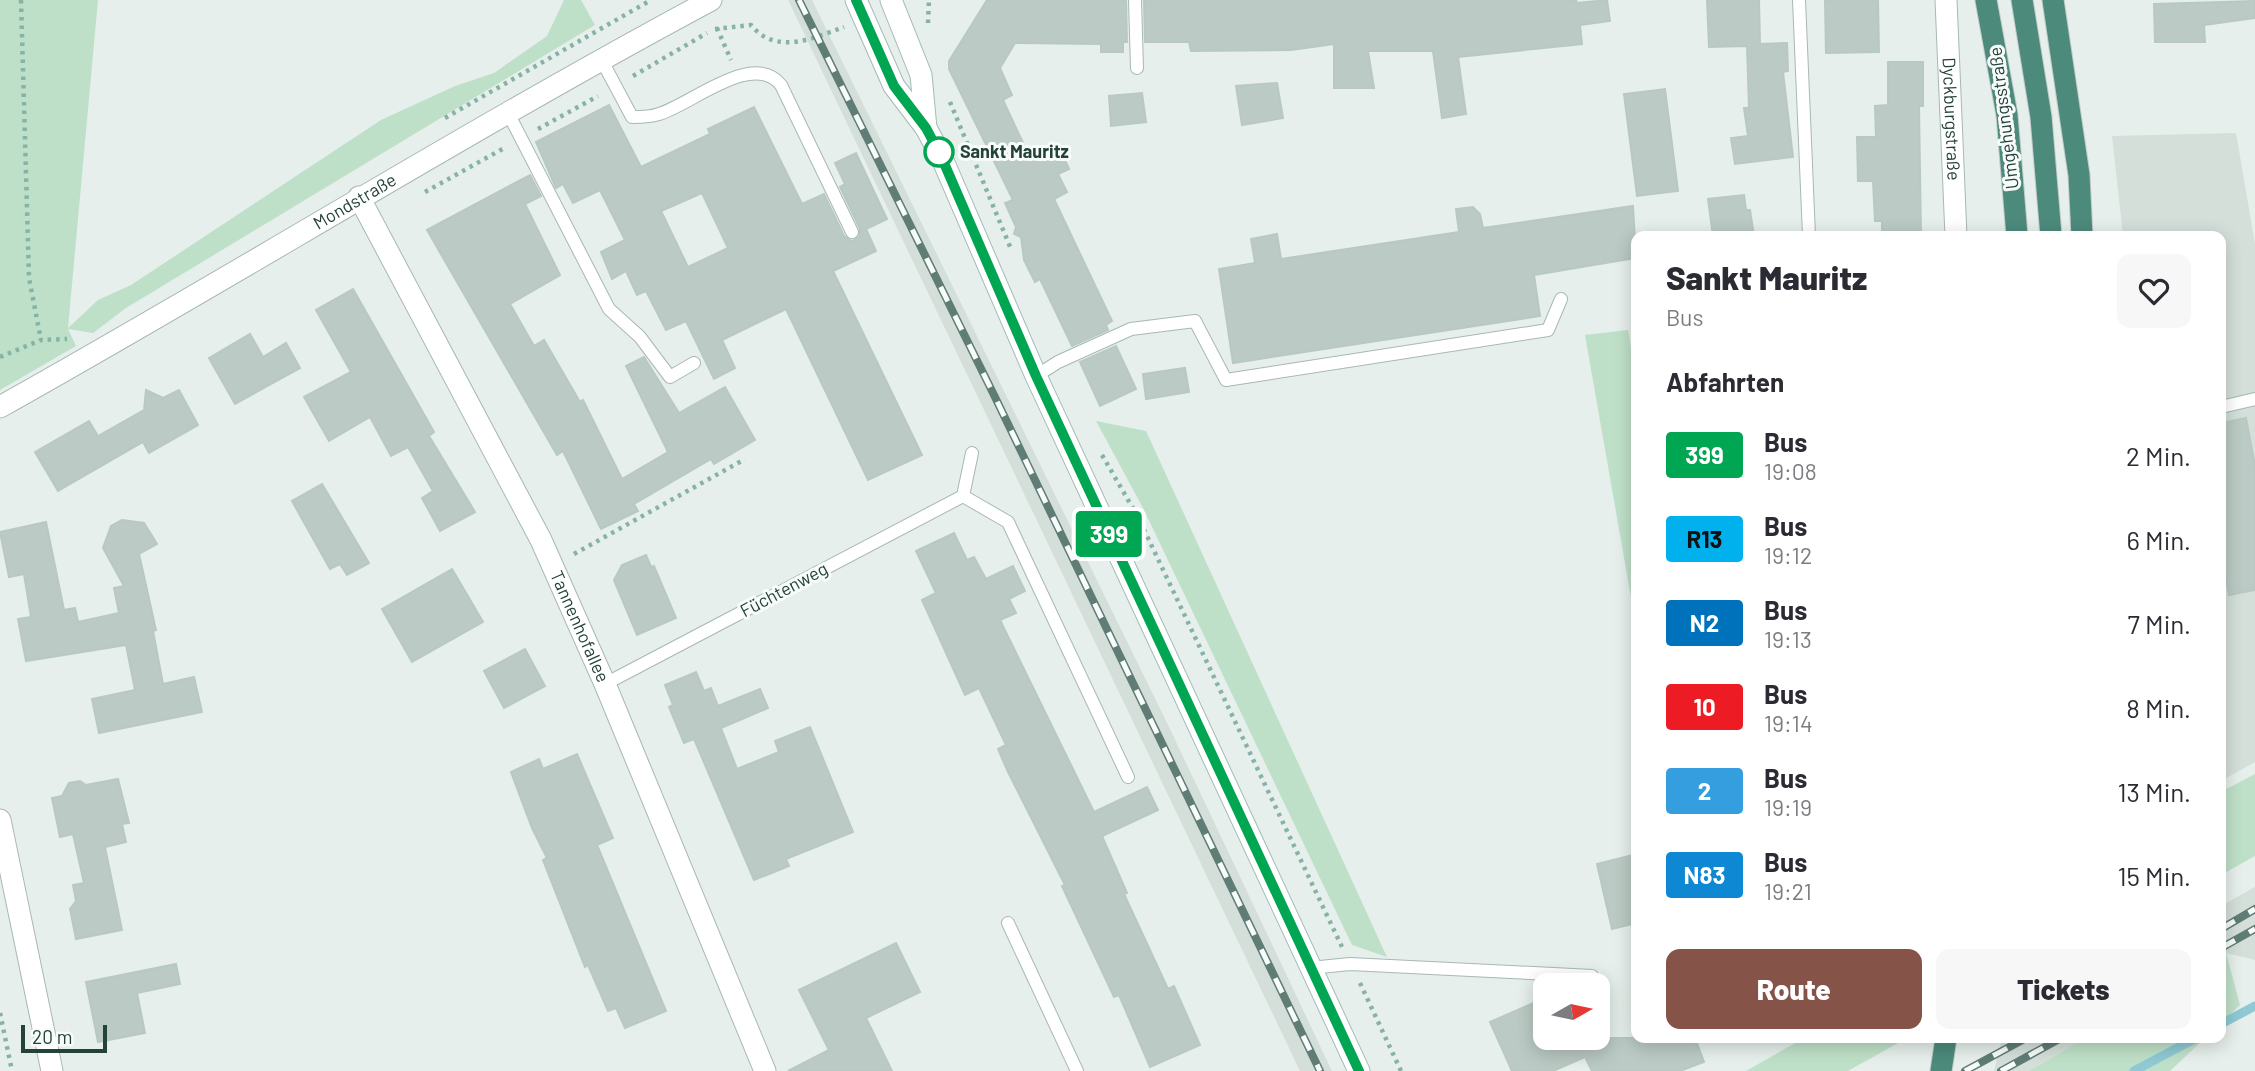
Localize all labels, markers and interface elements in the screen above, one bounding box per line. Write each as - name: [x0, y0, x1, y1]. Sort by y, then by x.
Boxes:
- street label: Umgehungsstraße: [1983, 46, 2023, 191]
- street label: Dyckburgstraße: [1938, 57, 1966, 181]
- marker: Sankt Mauritz: [924, 137, 954, 167]
- place label: Sankt Mauritz: [960, 140, 1069, 162]
- street label: Mondstraße: [309, 168, 400, 234]
- button: heart: [2117, 254, 2191, 328]
- text: Sankt Mauritz: [1666, 257, 1867, 297]
- text: Bus: [1666, 303, 1704, 331]
- text: Abfahrten: [1666, 366, 1784, 397]
- text: Bus: [1764, 426, 1807, 457]
- text: 399: [1685, 440, 1724, 469]
- text: 2 Min.: [2126, 440, 2191, 471]
- text: 19:08: [1764, 457, 1817, 485]
- text: Bus: [1764, 510, 1807, 541]
- line badge: 399: [1069, 511, 1149, 557]
- text: 399: [1090, 519, 1128, 548]
- text: R13: [1686, 524, 1723, 553]
- text: 6 Min.: [2126, 524, 2191, 555]
- text: 19:12: [1764, 541, 1812, 569]
- street label: Füchtenweg: [736, 557, 831, 621]
- street label: Tannenhofallee: [546, 567, 615, 685]
- text: Bus: [1764, 594, 1807, 625]
- text: N2: [1690, 608, 1719, 637]
- text: 7 Min.: [2128, 608, 2191, 639]
- text: 19:13: [1764, 625, 1812, 653]
- text: Bus: [1764, 678, 1807, 709]
- text: 10: [1693, 692, 1716, 721]
- text: 8 Min.: [2126, 692, 2191, 723]
- text: 19:14: [1764, 709, 1813, 737]
- text: Bus: [1764, 762, 1807, 793]
- text: 2: [1698, 776, 1711, 805]
- text: 13 Min.: [2117, 776, 2191, 807]
- text: 19:19: [1764, 793, 1812, 821]
- text: Bus: [1764, 846, 1807, 877]
- text: N83: [1684, 860, 1725, 889]
- text: 15 Min.: [2117, 860, 2191, 891]
- text: 19:21: [1764, 877, 1812, 905]
- button: Route: [1666, 949, 1922, 1029]
- button: Tickets: [1936, 949, 2191, 1029]
- north arrow: [1533, 973, 1610, 1050]
- map controls: [1533, 973, 1610, 1050]
- scale bar: [21, 1022, 107, 1054]
- text: 20 m: [32, 1025, 72, 1048]

